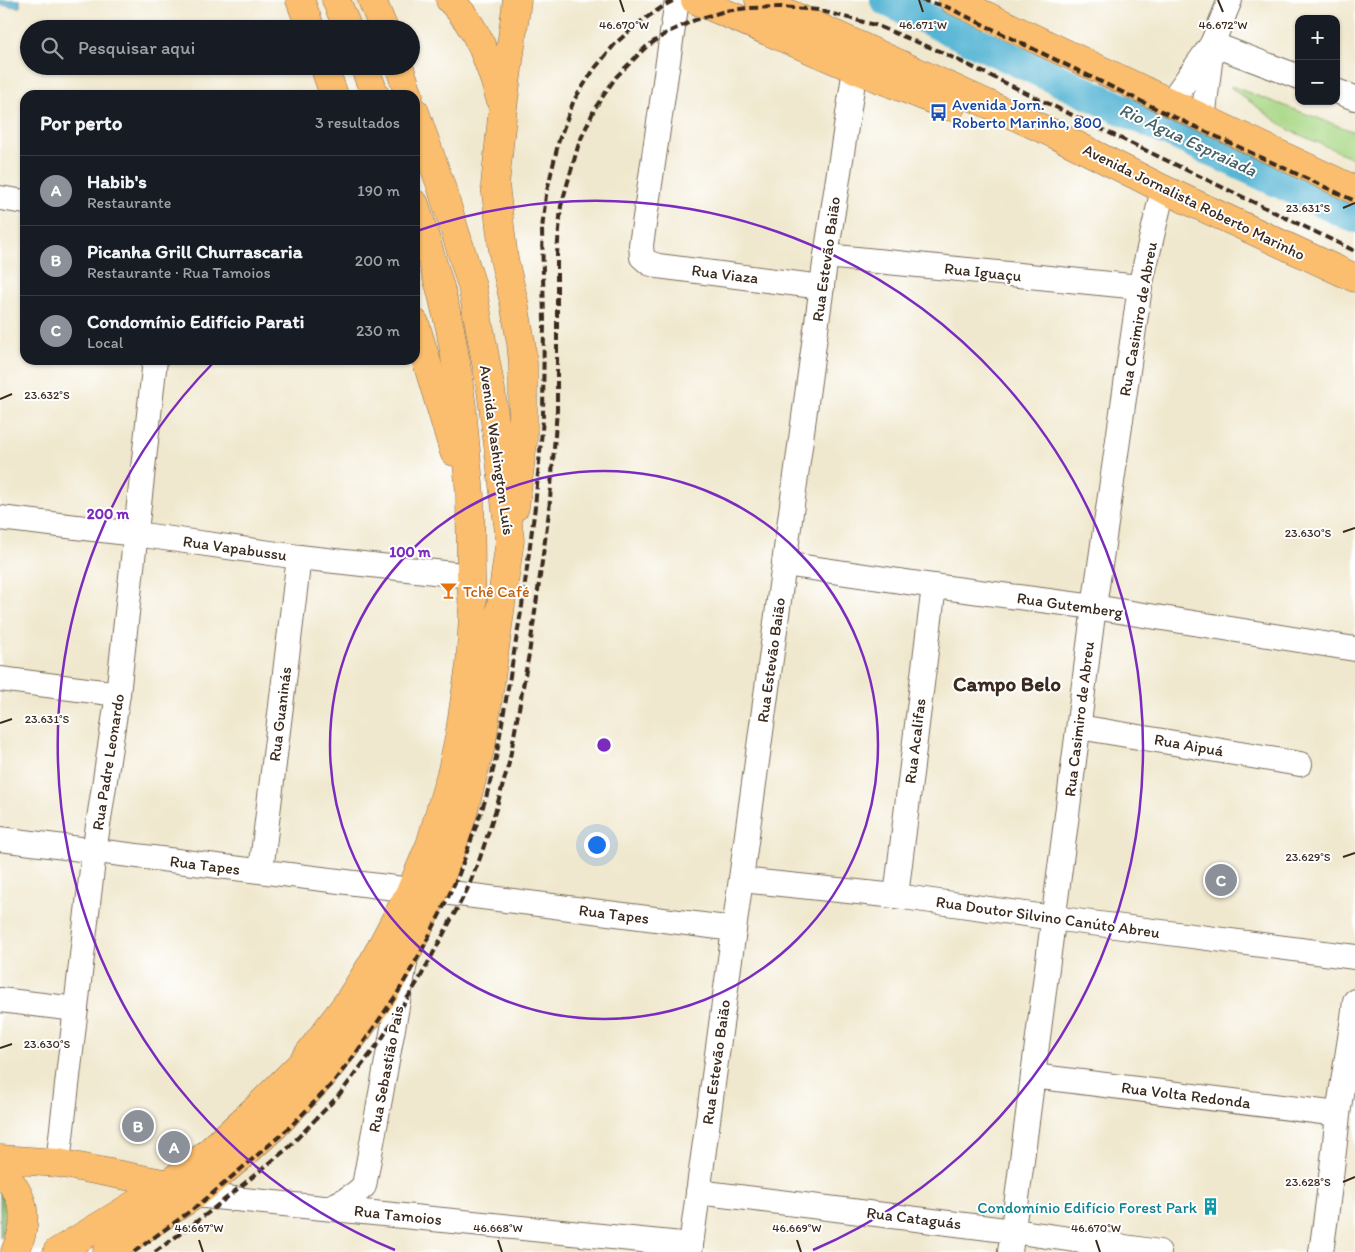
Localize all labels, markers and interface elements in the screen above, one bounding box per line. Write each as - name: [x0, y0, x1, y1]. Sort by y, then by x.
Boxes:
- map controls: [1295, 15, 1340, 105]
- button: +: [1295, 15, 1340, 60]
- text: 46.670°W: [599, 18, 649, 32]
- text: 46.671°W: [899, 18, 947, 32]
- text: 46.672°W: [1199, 18, 1247, 32]
- search box: [20, 20, 420, 75]
- icon: search: [38, 34, 66, 62]
- text: Pesquisar aqui: [78, 36, 195, 59]
- button: −: [1295, 60, 1340, 105]
- place label: Avenida Jorn. Roberto Marinho, 800: [952, 95, 1102, 132]
- water label: Rio Água Espraiada: [1116, 99, 1261, 182]
- bus stop icon: Avenida Jorn. Roberto Marinho, 800: [928, 103, 948, 123]
- text: Por perto: [40, 110, 122, 135]
- text: 3 resultados: [315, 113, 400, 132]
- street label: Avenida Jornalista Roberto Marinho: [1080, 140, 1308, 264]
- text: Habib's: [87, 170, 147, 193]
- text: A: [51, 181, 61, 200]
- text: 190 m: [357, 181, 400, 200]
- text: Restaurante: [87, 193, 171, 212]
- street label: Rua Estevão Baião: [808, 195, 844, 323]
- text: 23.631°S: [1286, 201, 1331, 215]
- text: Picanha Grill Churrascaria: [87, 240, 303, 263]
- street label: Rua Casimiro de Abreu: [1115, 240, 1161, 398]
- text: B: [51, 251, 61, 270]
- text: 200 m: [355, 251, 400, 270]
- street label: Rua Iguaçu: [943, 258, 1023, 286]
- street label: Rua Viaza: [691, 260, 760, 288]
- text: Restaurante · Rua Tamoios: [87, 263, 271, 282]
- text: Condomínio Edifício Parati: [87, 310, 304, 333]
- text: C: [51, 321, 61, 340]
- text: 230 m: [356, 321, 400, 340]
- text: Local: [87, 333, 123, 352]
- street label: Avenida Washington Luís: [476, 364, 518, 536]
- text: 23.632°S: [24, 388, 70, 402]
- text: 200 m: [87, 505, 130, 523]
- text: 23.630°S: [1285, 526, 1331, 540]
- street label: Rua Vapabussu: [182, 531, 288, 565]
- text: 100 m: [389, 543, 431, 561]
- bar icon: Tchê Café: [439, 581, 459, 601]
- place label: Tchê Café: [463, 582, 530, 601]
- street label: Rua Gutemberg: [1016, 588, 1125, 622]
- street label: Rua Estevão Baião: [753, 596, 789, 724]
- street label: Rua Casimiro de Abreu: [1060, 640, 1098, 798]
- street label: Rua Guaninás: [265, 665, 295, 763]
- district label: Campo Belo: [953, 671, 1061, 697]
- street label: Rua Padre Leonardo: [88, 692, 128, 832]
- street label: Rua Acalifas: [900, 697, 930, 785]
- text: 23.631°S: [25, 712, 70, 726]
- street label: Rua Aipuá: [1153, 730, 1226, 761]
- centre of rings: [595, 736, 613, 754]
- your location: [584, 832, 610, 858]
- text: 23.629°S: [1285, 850, 1331, 864]
- street label: Rua Tapes: [169, 851, 241, 879]
- pin: C: [1205, 861, 1237, 899]
- street label: Rua Doutor Silvino Canúto Abreu: [935, 892, 1161, 942]
- street label: Rua Tapes: [578, 900, 650, 928]
- street label: Rua Estevão Baião: [698, 998, 734, 1126]
- street label: Rua Sebastião Pais: [364, 1004, 408, 1134]
- text: 23.630°S: [24, 1037, 70, 1051]
- street label: Rua Volta Redonda: [1120, 1078, 1252, 1112]
- pin: B: [122, 1107, 154, 1145]
- pin: A: [158, 1128, 190, 1166]
- text: 23.628°S: [1285, 1175, 1331, 1189]
- building icon: Condomínio Edifício Forest Park: [1201, 1197, 1221, 1217]
- place label: Condomínio Edifício Forest Park: [977, 1198, 1198, 1217]
- street label: Rua Tamoios: [353, 1201, 443, 1229]
- street label: Rua Cataguás: [866, 1203, 962, 1233]
- text: 46.667°W: [175, 1221, 223, 1235]
- text: 46.668°W: [473, 1221, 523, 1235]
- text: 46.669°W: [772, 1221, 822, 1235]
- text: 46.670°W: [1071, 1221, 1121, 1235]

